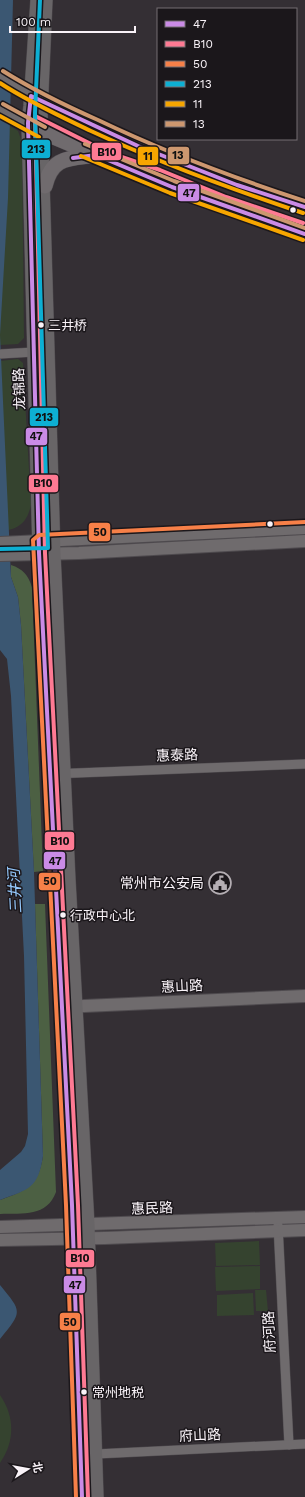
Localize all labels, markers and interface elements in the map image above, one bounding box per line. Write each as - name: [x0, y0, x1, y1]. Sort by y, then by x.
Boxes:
- scale bar: [10, 8, 135, 34]
- legend: [157, 8, 297, 140]
- text: 100 m: [16, 15, 51, 29]
- text: 47: [193, 17, 207, 31]
- text: B10: [193, 37, 213, 51]
- text: 50: [193, 57, 207, 71]
- text: 213: [193, 77, 212, 91]
- text: 11: [193, 97, 202, 111]
- text: 13: [193, 117, 205, 131]
- line badge: 213: [21, 139, 51, 159]
- line badge: B10: [91, 142, 122, 161]
- text: 213: [27, 143, 45, 156]
- text: B10: [97, 146, 117, 159]
- line badge: 11: [137, 146, 159, 166]
- line badge: 13: [167, 146, 190, 165]
- text: 13: [172, 149, 184, 162]
- text: 11: [143, 150, 153, 163]
- line badge: 47: [177, 183, 200, 202]
- text: 47: [182, 187, 196, 200]
- unlabelled marker: [288, 205, 298, 215]
- place label: 三井桥: [48, 318, 87, 333]
- marker: 三井桥: [36, 320, 46, 330]
- street label: 龙锦路: [10, 368, 28, 410]
- line badge: 213: [29, 407, 59, 427]
- text: 213: [35, 411, 53, 424]
- line badge: 47: [25, 427, 48, 446]
- text: 47: [29, 430, 43, 443]
- line badge: B10: [28, 474, 59, 493]
- text: B10: [33, 477, 53, 490]
- unlabelled marker: [265, 519, 275, 529]
- line badge: 50: [88, 522, 111, 542]
- text: 50: [93, 526, 107, 539]
- street label: 惠泰路: [156, 746, 198, 764]
- line badge: B10: [44, 831, 75, 851]
- text: B10: [50, 835, 70, 848]
- line badge: 47: [43, 851, 66, 870]
- text: 47: [48, 855, 62, 868]
- water label: 三井河: [5, 865, 25, 914]
- public building icon: 常州市公安局: [207, 870, 233, 896]
- line badge: 50: [38, 872, 61, 891]
- text: 50: [43, 875, 57, 888]
- place label: 常州市公安局: [120, 875, 204, 891]
- place label: 行政中心北: [70, 908, 135, 923]
- marker: 行政中心北: [58, 910, 68, 920]
- street label: 惠山路: [161, 977, 203, 995]
- street label: 惠民路: [131, 1199, 173, 1217]
- line badge: B10: [65, 1249, 95, 1268]
- text: B10: [70, 1252, 90, 1265]
- line badge: 47: [63, 1275, 86, 1294]
- text: 47: [68, 1279, 82, 1292]
- street label: 府河路: [260, 1311, 278, 1353]
- line badge: 50: [59, 1312, 81, 1331]
- text: 50: [63, 1316, 77, 1329]
- place label: 常州地税: [92, 1385, 144, 1400]
- marker: 常州地税: [79, 1387, 89, 1397]
- street label: 府山路: [179, 1426, 221, 1444]
- north arrow: [8, 1449, 48, 1489]
- text: 北: [30, 1461, 45, 1474]

